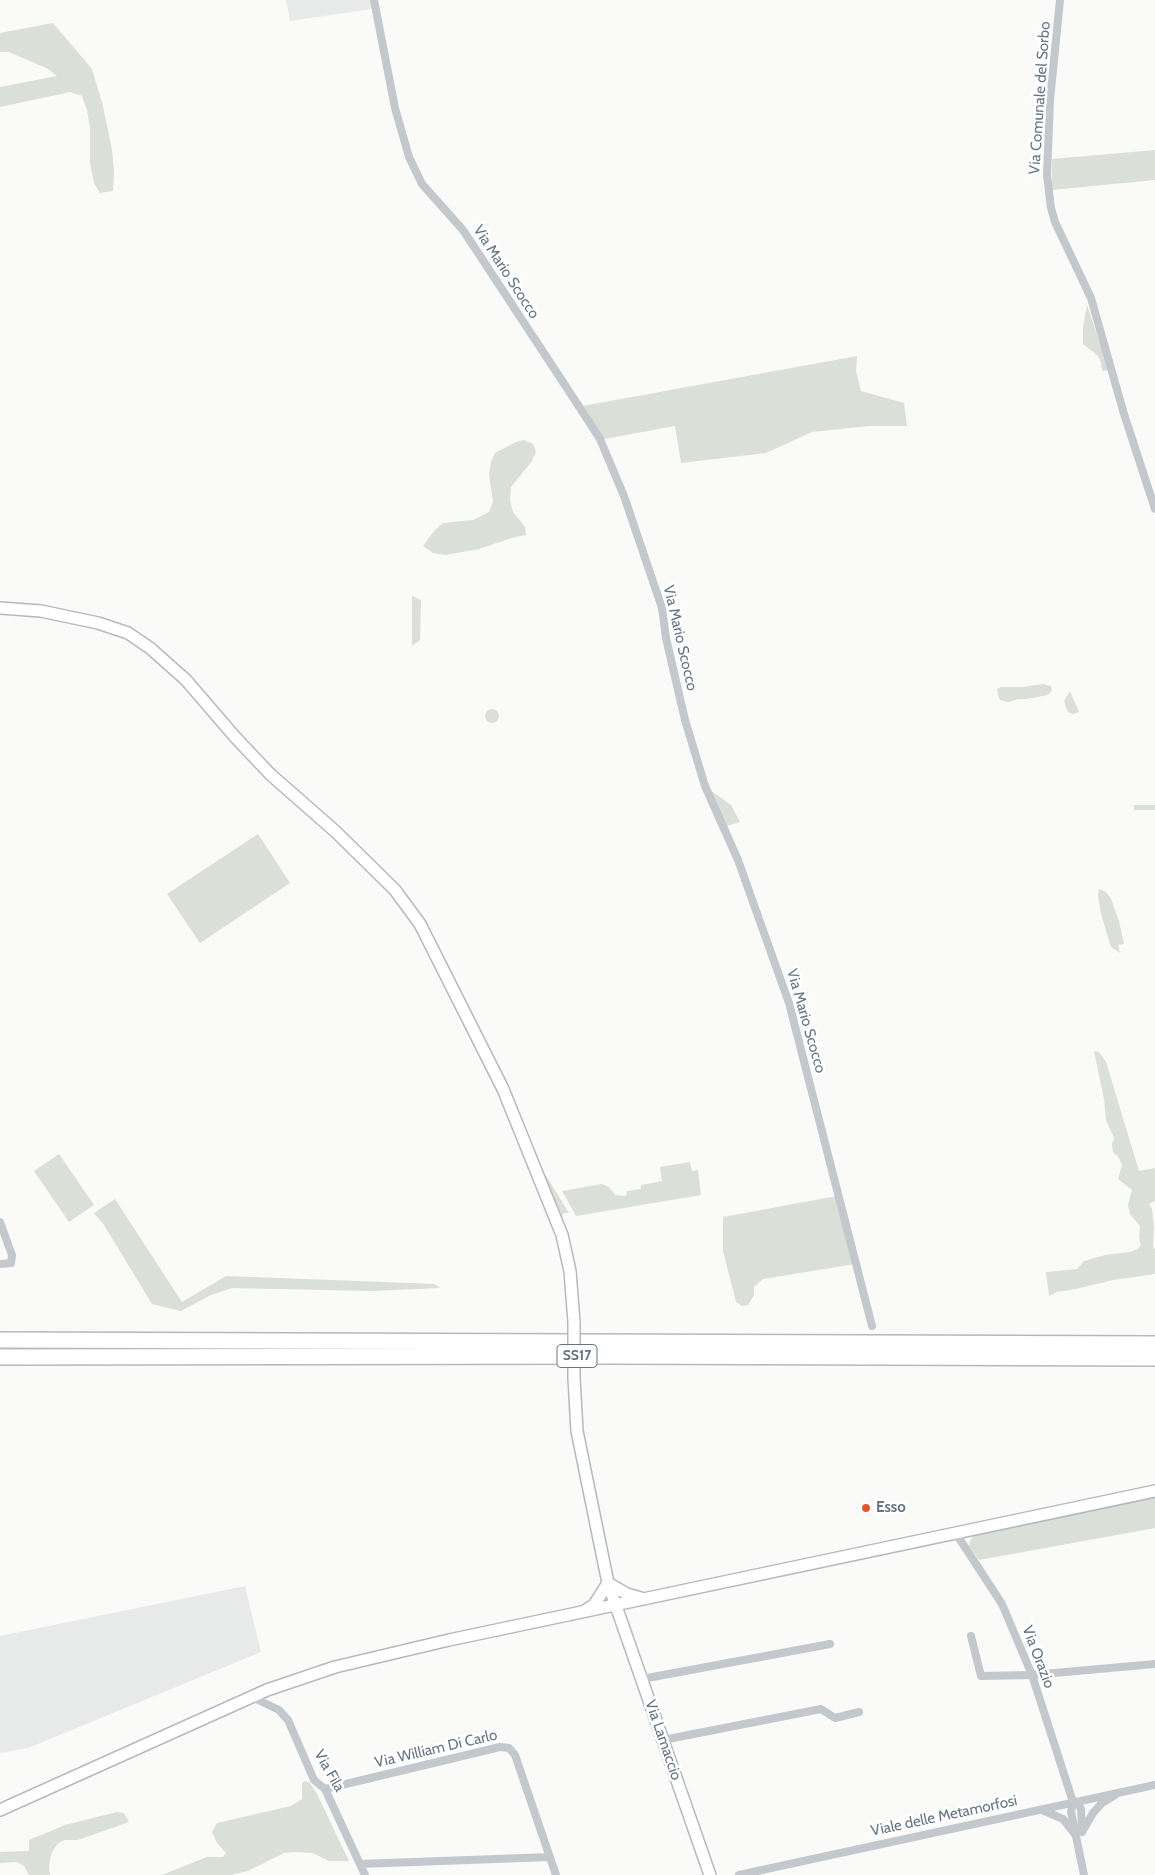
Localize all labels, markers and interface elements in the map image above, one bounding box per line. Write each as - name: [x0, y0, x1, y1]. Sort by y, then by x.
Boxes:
- street label: Via Comunale del Sorbo: [1026, 21, 1054, 175]
- street label: Via Mario Scocco: [469, 222, 543, 322]
- street label: Via Mario Scocco: [659, 583, 701, 693]
- street label: Via Mario Scocco: [782, 967, 830, 1075]
- road number: SS17: [557, 1344, 597, 1368]
- place label: Esso: [876, 1499, 906, 1517]
- marker: Esso: [860, 1502, 872, 1514]
- street label: Via Orazio: [1018, 1623, 1058, 1691]
- street label: Via Lamaccio: [641, 1698, 685, 1782]
- street label: Via William Di Carlo: [373, 1726, 499, 1772]
- street label: Via Fila: [310, 1747, 348, 1795]
- street label: Viale delle Metamorfosi: [869, 1792, 1019, 1840]

